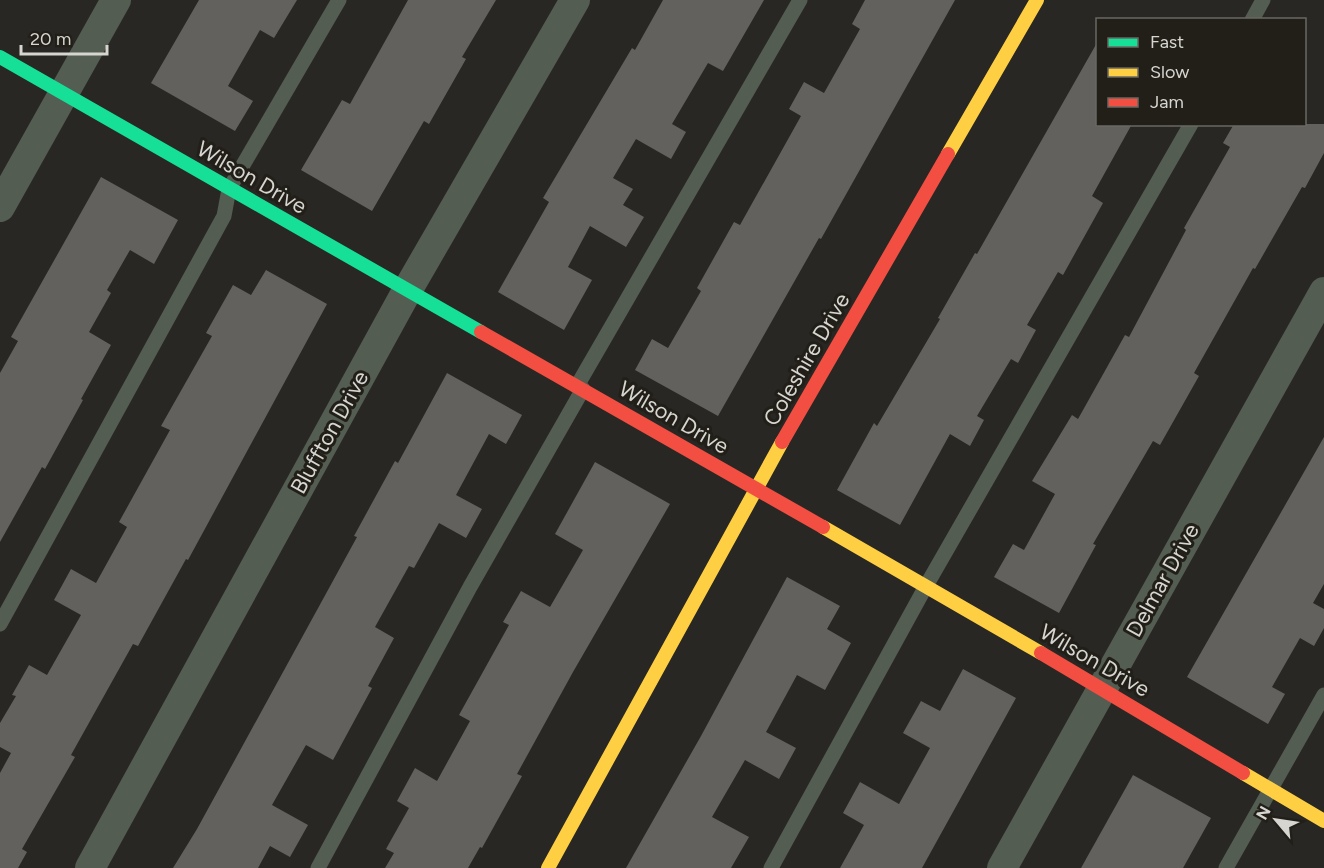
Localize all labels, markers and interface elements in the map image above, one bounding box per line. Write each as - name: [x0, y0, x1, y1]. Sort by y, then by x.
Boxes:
- scale bar: [21, 18, 106, 56]
- legend: [1096, 18, 1306, 126]
- text: 20 m: [30, 28, 71, 50]
- text: Fast: [1150, 31, 1184, 53]
- text: Slow: [1150, 61, 1189, 83]
- text: Jam: [1150, 91, 1184, 113]
- street label: Wilson Drive: [192, 135, 312, 220]
- street label: Coleshire Drive: [758, 288, 855, 430]
- street label: Bluffton Drive: [285, 366, 374, 498]
- street label: Wilson Drive: [614, 375, 734, 460]
- street label: Delmar Drive: [1120, 519, 1205, 642]
- street label: Wilson Drive: [1035, 618, 1155, 703]
- north arrow: [1246, 790, 1306, 850]
- text: N: [1252, 803, 1275, 823]

